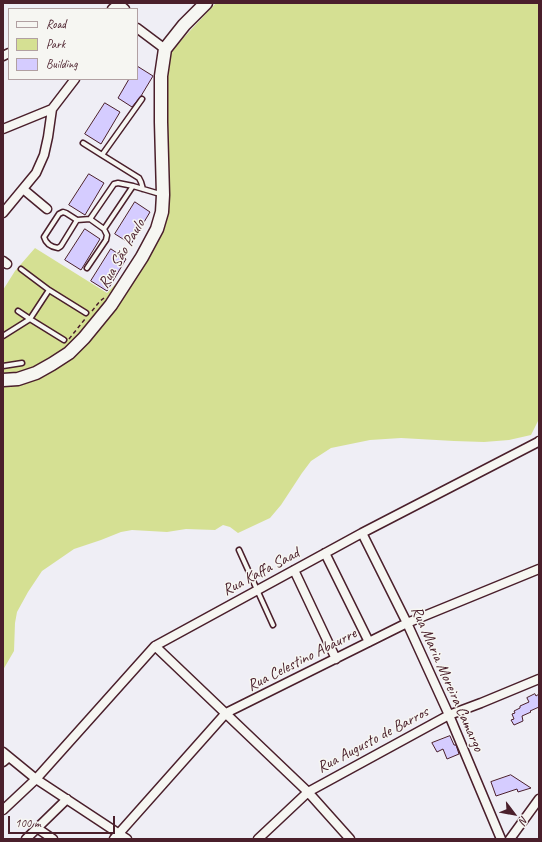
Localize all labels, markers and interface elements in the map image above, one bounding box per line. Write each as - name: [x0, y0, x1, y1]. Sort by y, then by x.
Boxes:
- legend: [8, 8, 138, 80]
- text: Road: [46, 16, 66, 32]
- text: Park: [46, 36, 65, 52]
- text: Building: [46, 56, 78, 72]
- street label: Rua São Paulo: [95, 216, 149, 292]
- street label: Rua Kaffa Saad: [219, 544, 303, 600]
- street label: Rua Maria Moreira Camargo: [406, 603, 488, 755]
- street label: Rua Celestino Abaurre: [244, 624, 360, 696]
- street label: Rua Augusto de Barros: [314, 703, 432, 777]
- north arrow: [494, 794, 534, 834]
- scale bar: [10, 808, 117, 834]
- text: N: [516, 814, 532, 827]
- text: 100 m: [15, 815, 41, 831]

